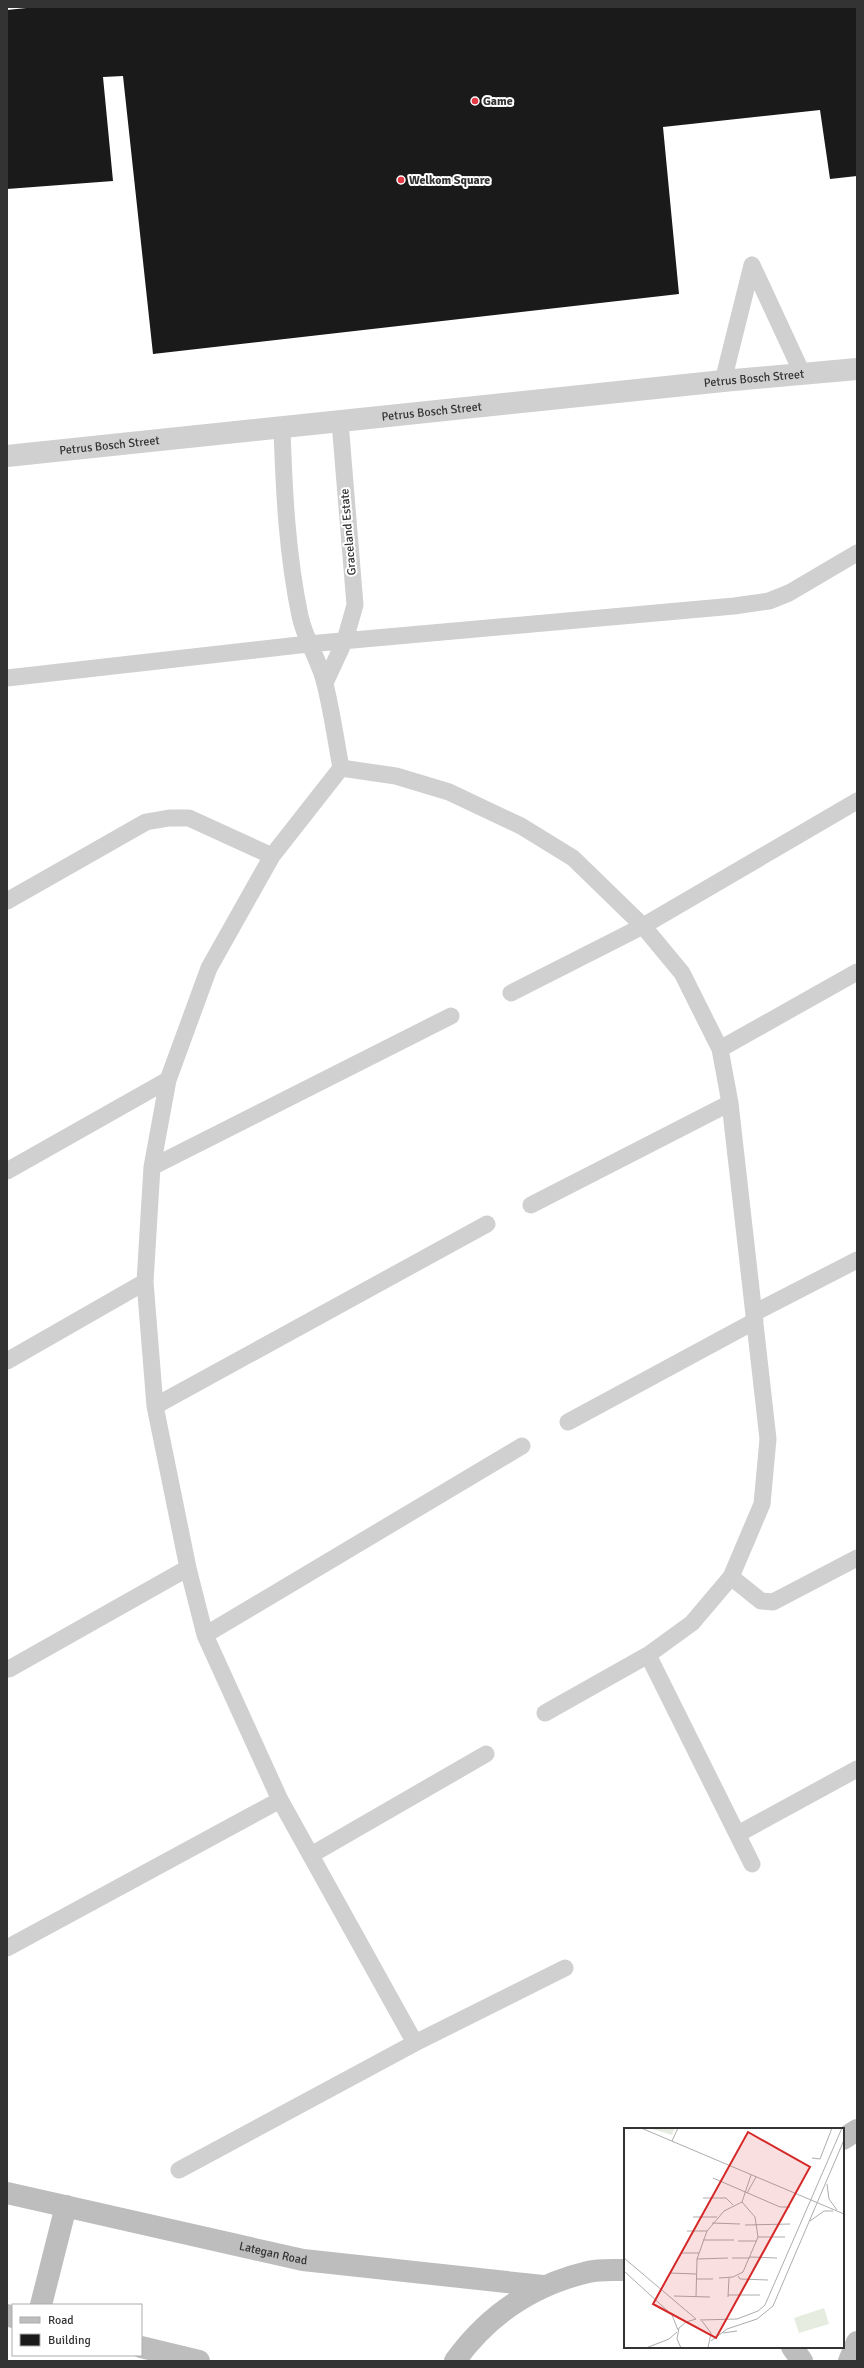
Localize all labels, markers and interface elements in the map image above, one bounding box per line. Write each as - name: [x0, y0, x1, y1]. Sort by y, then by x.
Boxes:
- place label: Game: [483, 94, 513, 109]
- marker: Game: [470, 96, 480, 106]
- place label: Welkom Square: [409, 173, 490, 188]
- marker: Welkom Square: [396, 175, 406, 185]
- street label: Petrus Bosch Street: [703, 367, 805, 391]
- street label: Petrus Bosch Street: [381, 399, 483, 425]
- street label: Petrus Bosch Street: [59, 433, 160, 458]
- street label: Graceland Estate: [337, 488, 360, 576]
- inset map: [624, 2128, 844, 2348]
- street label: Lategan Road: [238, 2239, 308, 2268]
- legend: [12, 2304, 142, 2356]
- text: Road: [48, 2313, 74, 2328]
- text: Building: [48, 2333, 91, 2348]

